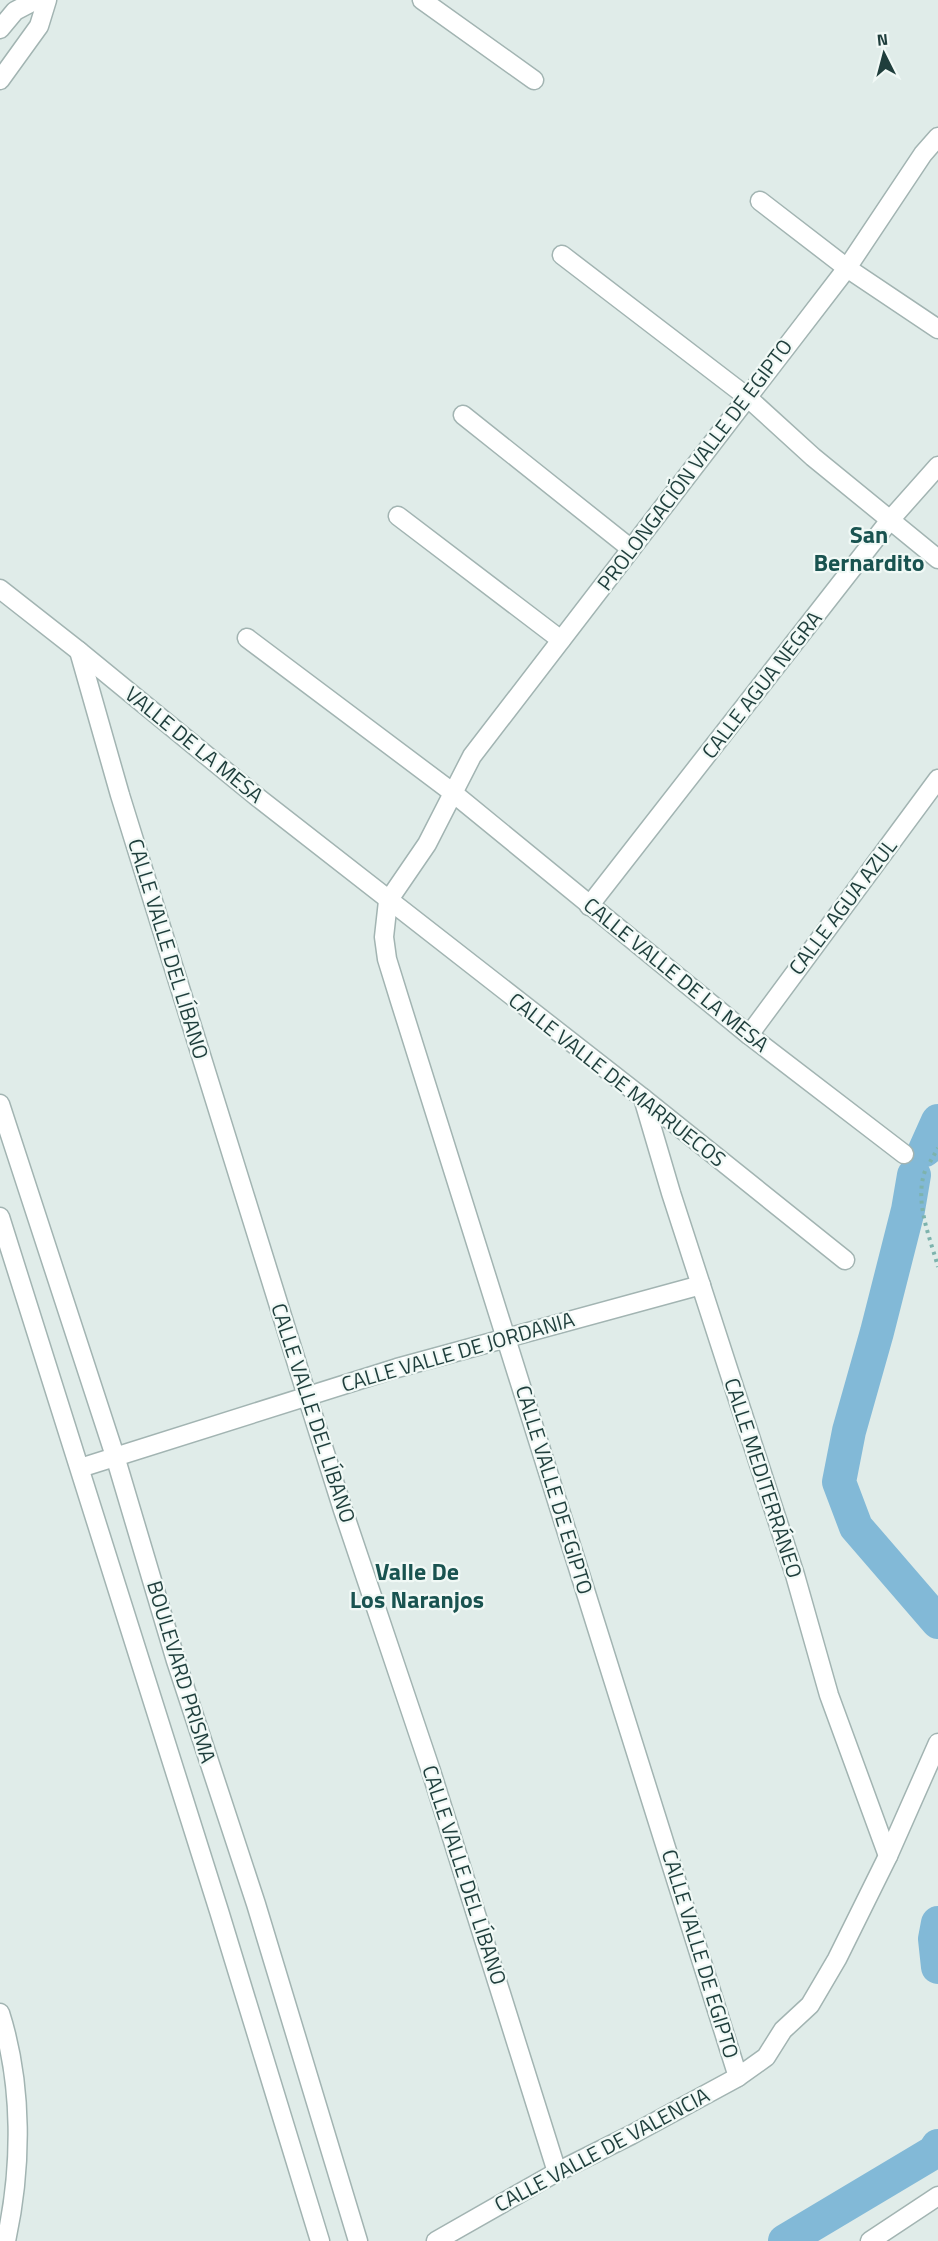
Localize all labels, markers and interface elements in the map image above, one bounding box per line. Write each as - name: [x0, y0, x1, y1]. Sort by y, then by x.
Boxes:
- north arrow: [854, 24, 914, 84]
- text: N: [876, 27, 889, 52]
- street label: PROLONGACIÓN VALLE DE EGIPTO: [589, 332, 800, 597]
- district label: San Bernardito: [813, 516, 925, 580]
- street label: CALLE AGUA NEGRA: [693, 603, 829, 765]
- street label: VALLE DE LA MESA: [118, 678, 271, 811]
- street label: CALLE AGUA AZUL: [780, 832, 904, 981]
- street label: CALLE VALLE DEL LÍBANO: [120, 834, 218, 1063]
- street label: CALLE VALLE DE LA MESA: [577, 889, 777, 1060]
- street label: CALLE VALLE DE MARRUECOS: [502, 984, 733, 1174]
- street label: CALLE VALLE DEL LÍBANO: [263, 1299, 365, 1527]
- street label: CALLE VALLE DE JORDANIA: [337, 1302, 578, 1400]
- street label: CALLE MEDITERRÁNEO: [716, 1374, 811, 1582]
- street label: CALLE VALLE DE EGIPTO: [508, 1381, 602, 1598]
- district label: Valle De Los Naranjos: [350, 1553, 484, 1617]
- street label: BOULEVARD PRISMA: [139, 1576, 225, 1767]
- street label: CALLE VALLE DEL LÍBANO: [414, 1761, 516, 1989]
- street label: CALLE VALLE DE EGIPTO: [654, 1845, 748, 2062]
- street label: CALLE VALLE DE VALENCIA: [488, 2079, 715, 2220]

